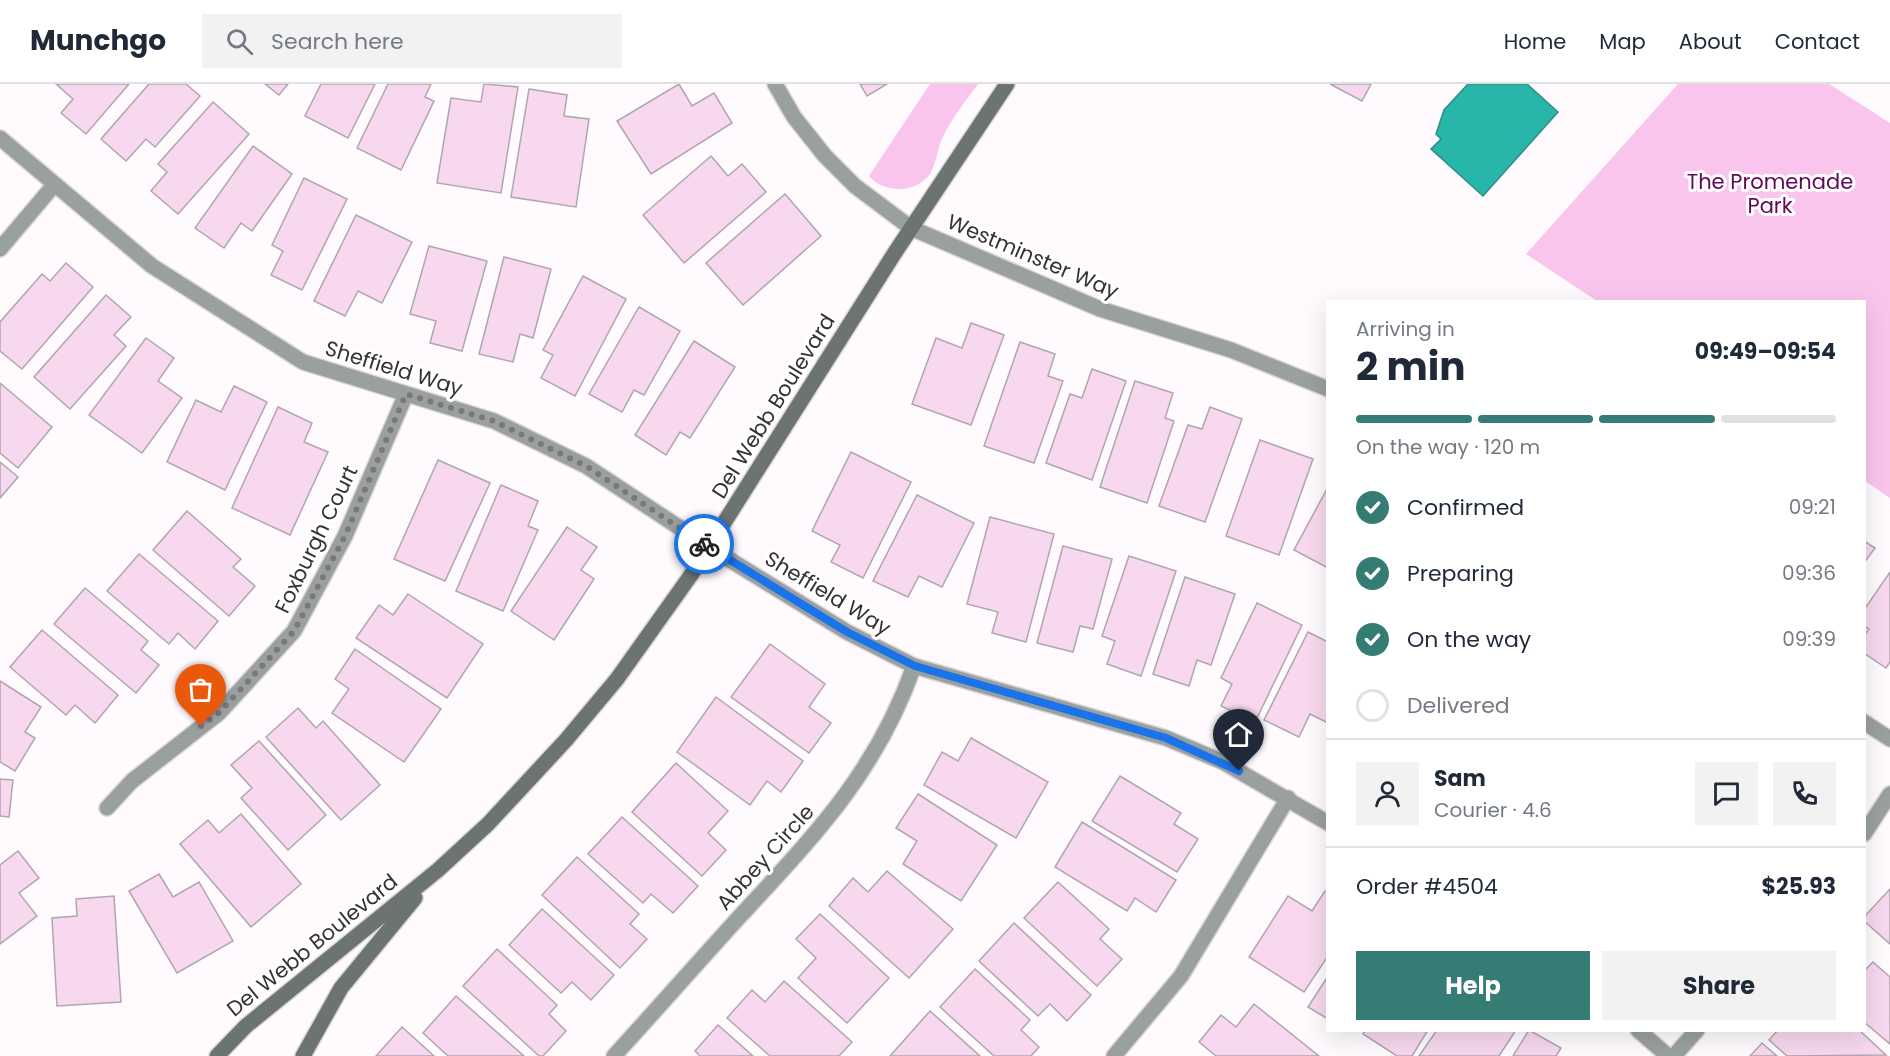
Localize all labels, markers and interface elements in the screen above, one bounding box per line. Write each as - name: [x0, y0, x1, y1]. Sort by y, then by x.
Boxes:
- search box: [202, 14, 622, 68]
- text: Munchgo: [30, 21, 166, 60]
- icon: search: [223, 25, 256, 58]
- text: Search here: [271, 26, 404, 57]
- text: Home: [1504, 27, 1566, 56]
- text: Map: [1599, 27, 1646, 56]
- text: About: [1679, 27, 1742, 56]
- text: Contact: [1775, 27, 1860, 56]
- park label: The Promenade Park: [1687, 167, 1853, 220]
- street label: Westminster Way: [943, 207, 1123, 305]
- street label: Del Webb Boulevard: [705, 308, 841, 504]
- text: Arriving in: [1356, 315, 1455, 343]
- street label: Sheffield Way: [322, 333, 466, 403]
- text: 09:49–09:54: [1695, 336, 1836, 367]
- text: 2 min: [1356, 339, 1466, 394]
- text: On the way · 120 m: [1356, 433, 1540, 461]
- street label: Foxburgh Court: [268, 460, 364, 618]
- icon: check: [1356, 491, 1389, 524]
- text: Confirmed: [1407, 492, 1524, 523]
- text: 09:21: [1789, 493, 1836, 521]
- courier: [674, 514, 734, 574]
- icon: bike: [688, 528, 721, 561]
- street label: Sheffield Way: [760, 544, 897, 642]
- icon: check: [1356, 557, 1389, 590]
- text: Preparing: [1407, 558, 1514, 589]
- text: 09:36: [1782, 559, 1836, 587]
- icon: check: [1356, 623, 1389, 656]
- text: On the way: [1407, 624, 1531, 655]
- text: 09:39: [1782, 625, 1836, 653]
- pin: [175, 664, 226, 726]
- icon: bag: [184, 673, 217, 706]
- text: Delivered: [1407, 690, 1510, 721]
- pin: [1213, 709, 1264, 771]
- icon: home: [1222, 718, 1255, 751]
- button: person: [1356, 762, 1419, 825]
- button: chat: [1695, 762, 1758, 825]
- button: phone: [1773, 762, 1836, 825]
- text: Sam: [1434, 763, 1486, 794]
- text: Courier · 4.6: [1434, 796, 1552, 824]
- street label: Abbey Circle: [710, 798, 820, 916]
- street label: Del Webb Boulevard: [220, 867, 404, 1023]
- text: Order #4504: [1356, 871, 1498, 902]
- text: $25.93: [1762, 871, 1836, 902]
- button: Help: [1356, 951, 1590, 1020]
- button: Share: [1602, 951, 1836, 1020]

